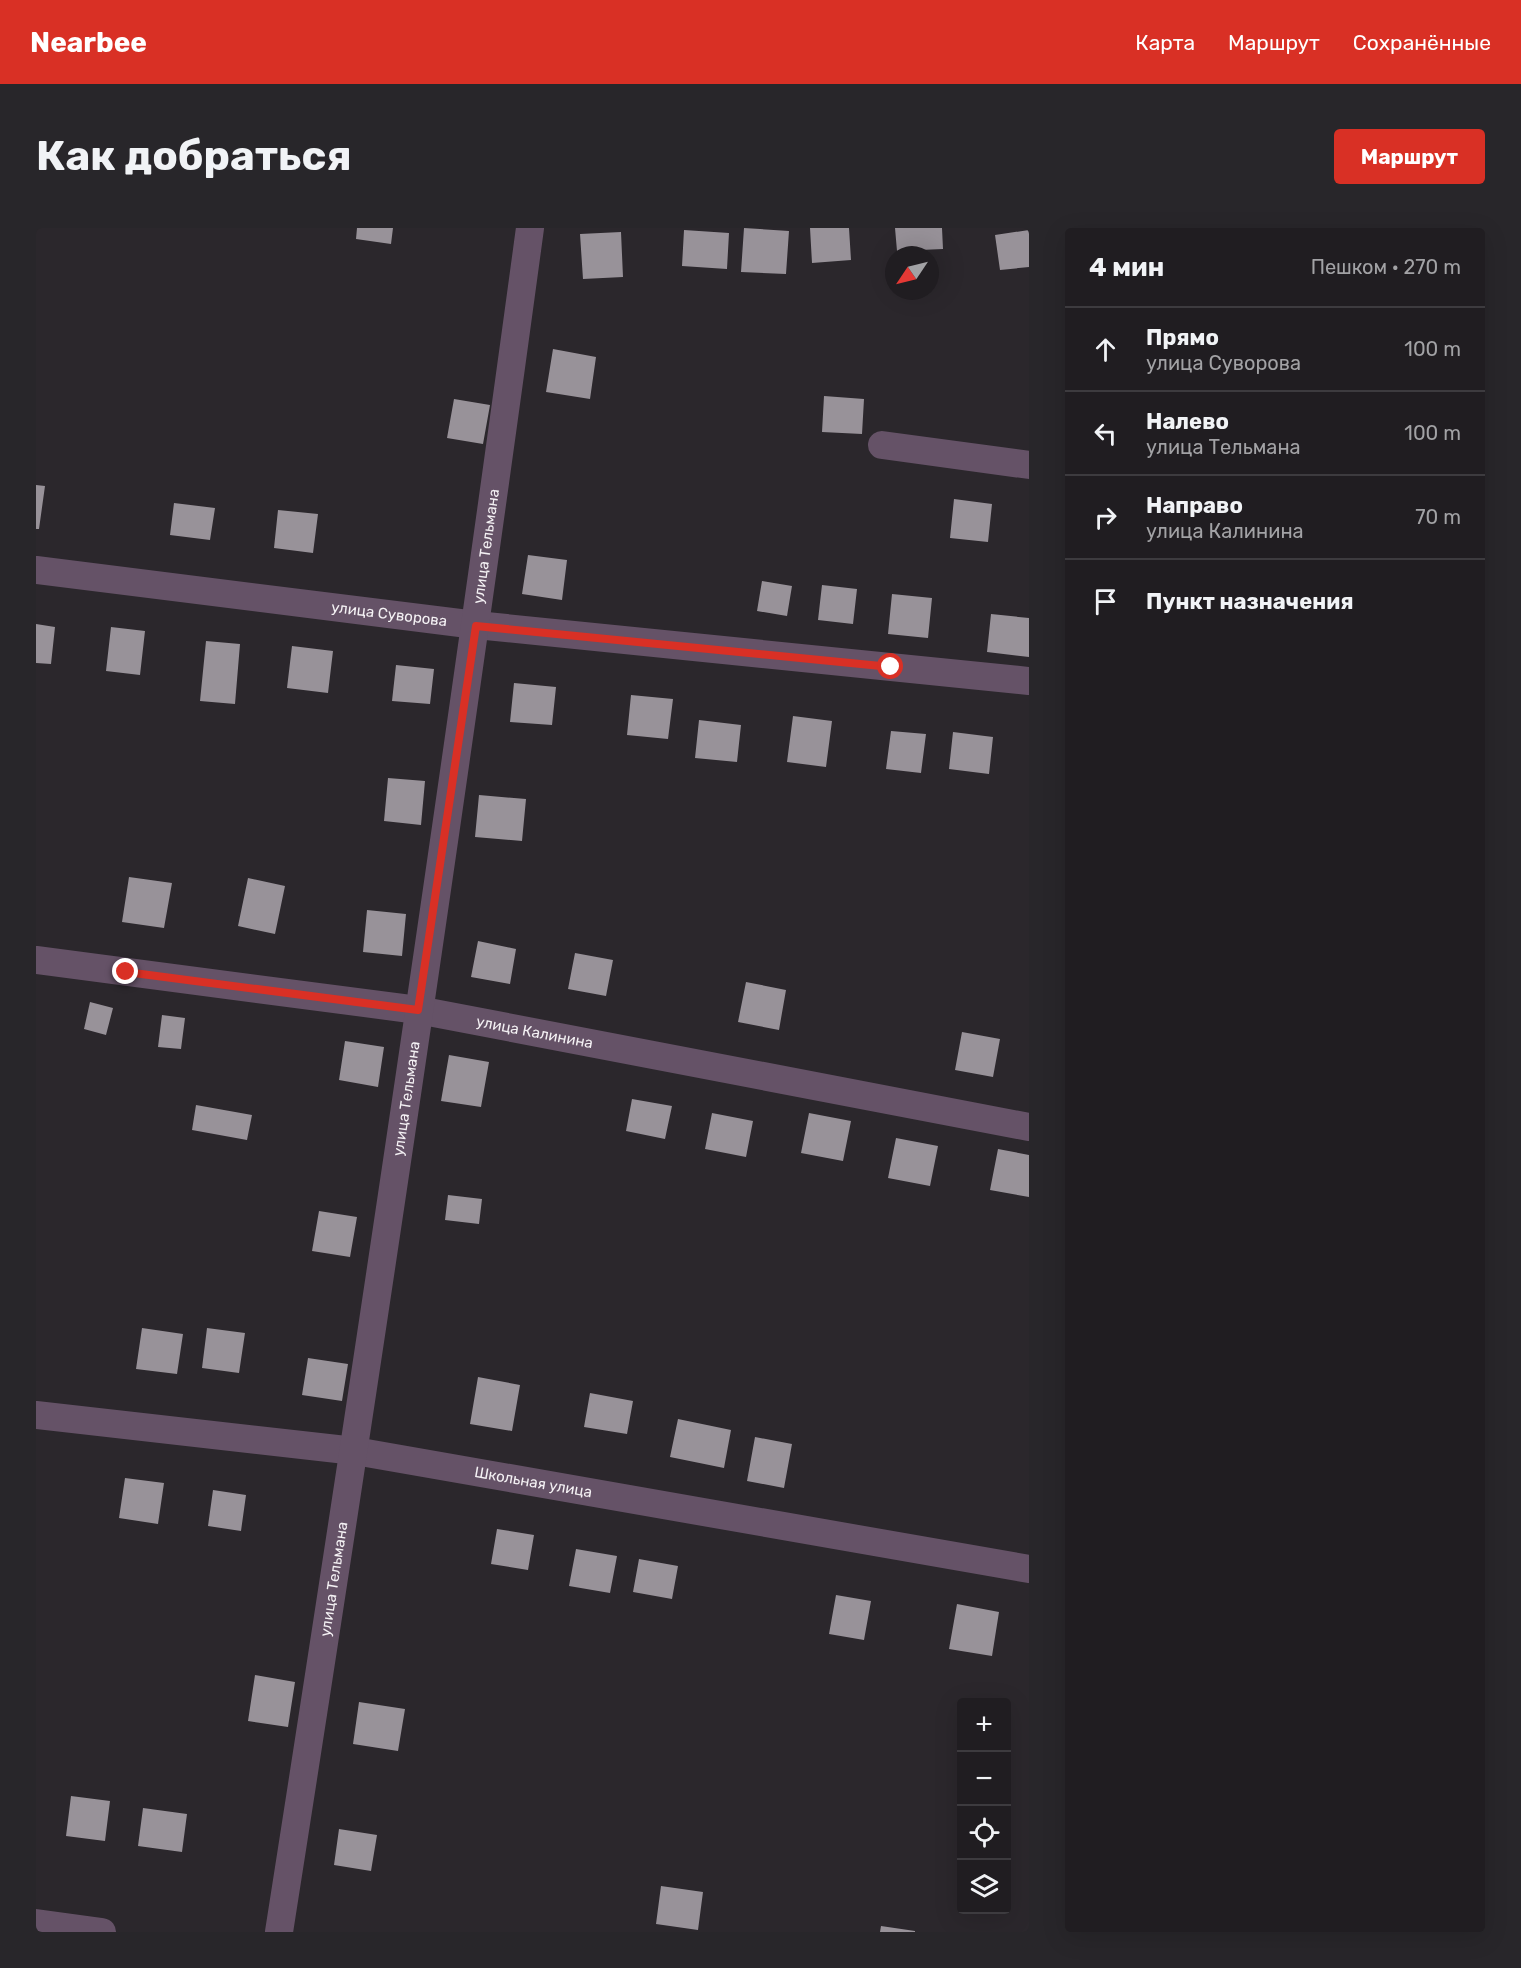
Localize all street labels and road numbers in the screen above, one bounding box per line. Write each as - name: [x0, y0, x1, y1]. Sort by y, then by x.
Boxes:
- street label: улица Тельмана: [469, 488, 503, 605]
- street label: улица Суворова: [330, 598, 448, 630]
- street label: улица Калинина: [475, 1012, 594, 1052]
- street label: улица Тельмана: [389, 1040, 424, 1157]
- street label: Школьная улица: [473, 1463, 594, 1501]
- street label: улица Тельмана: [316, 1521, 351, 1638]

